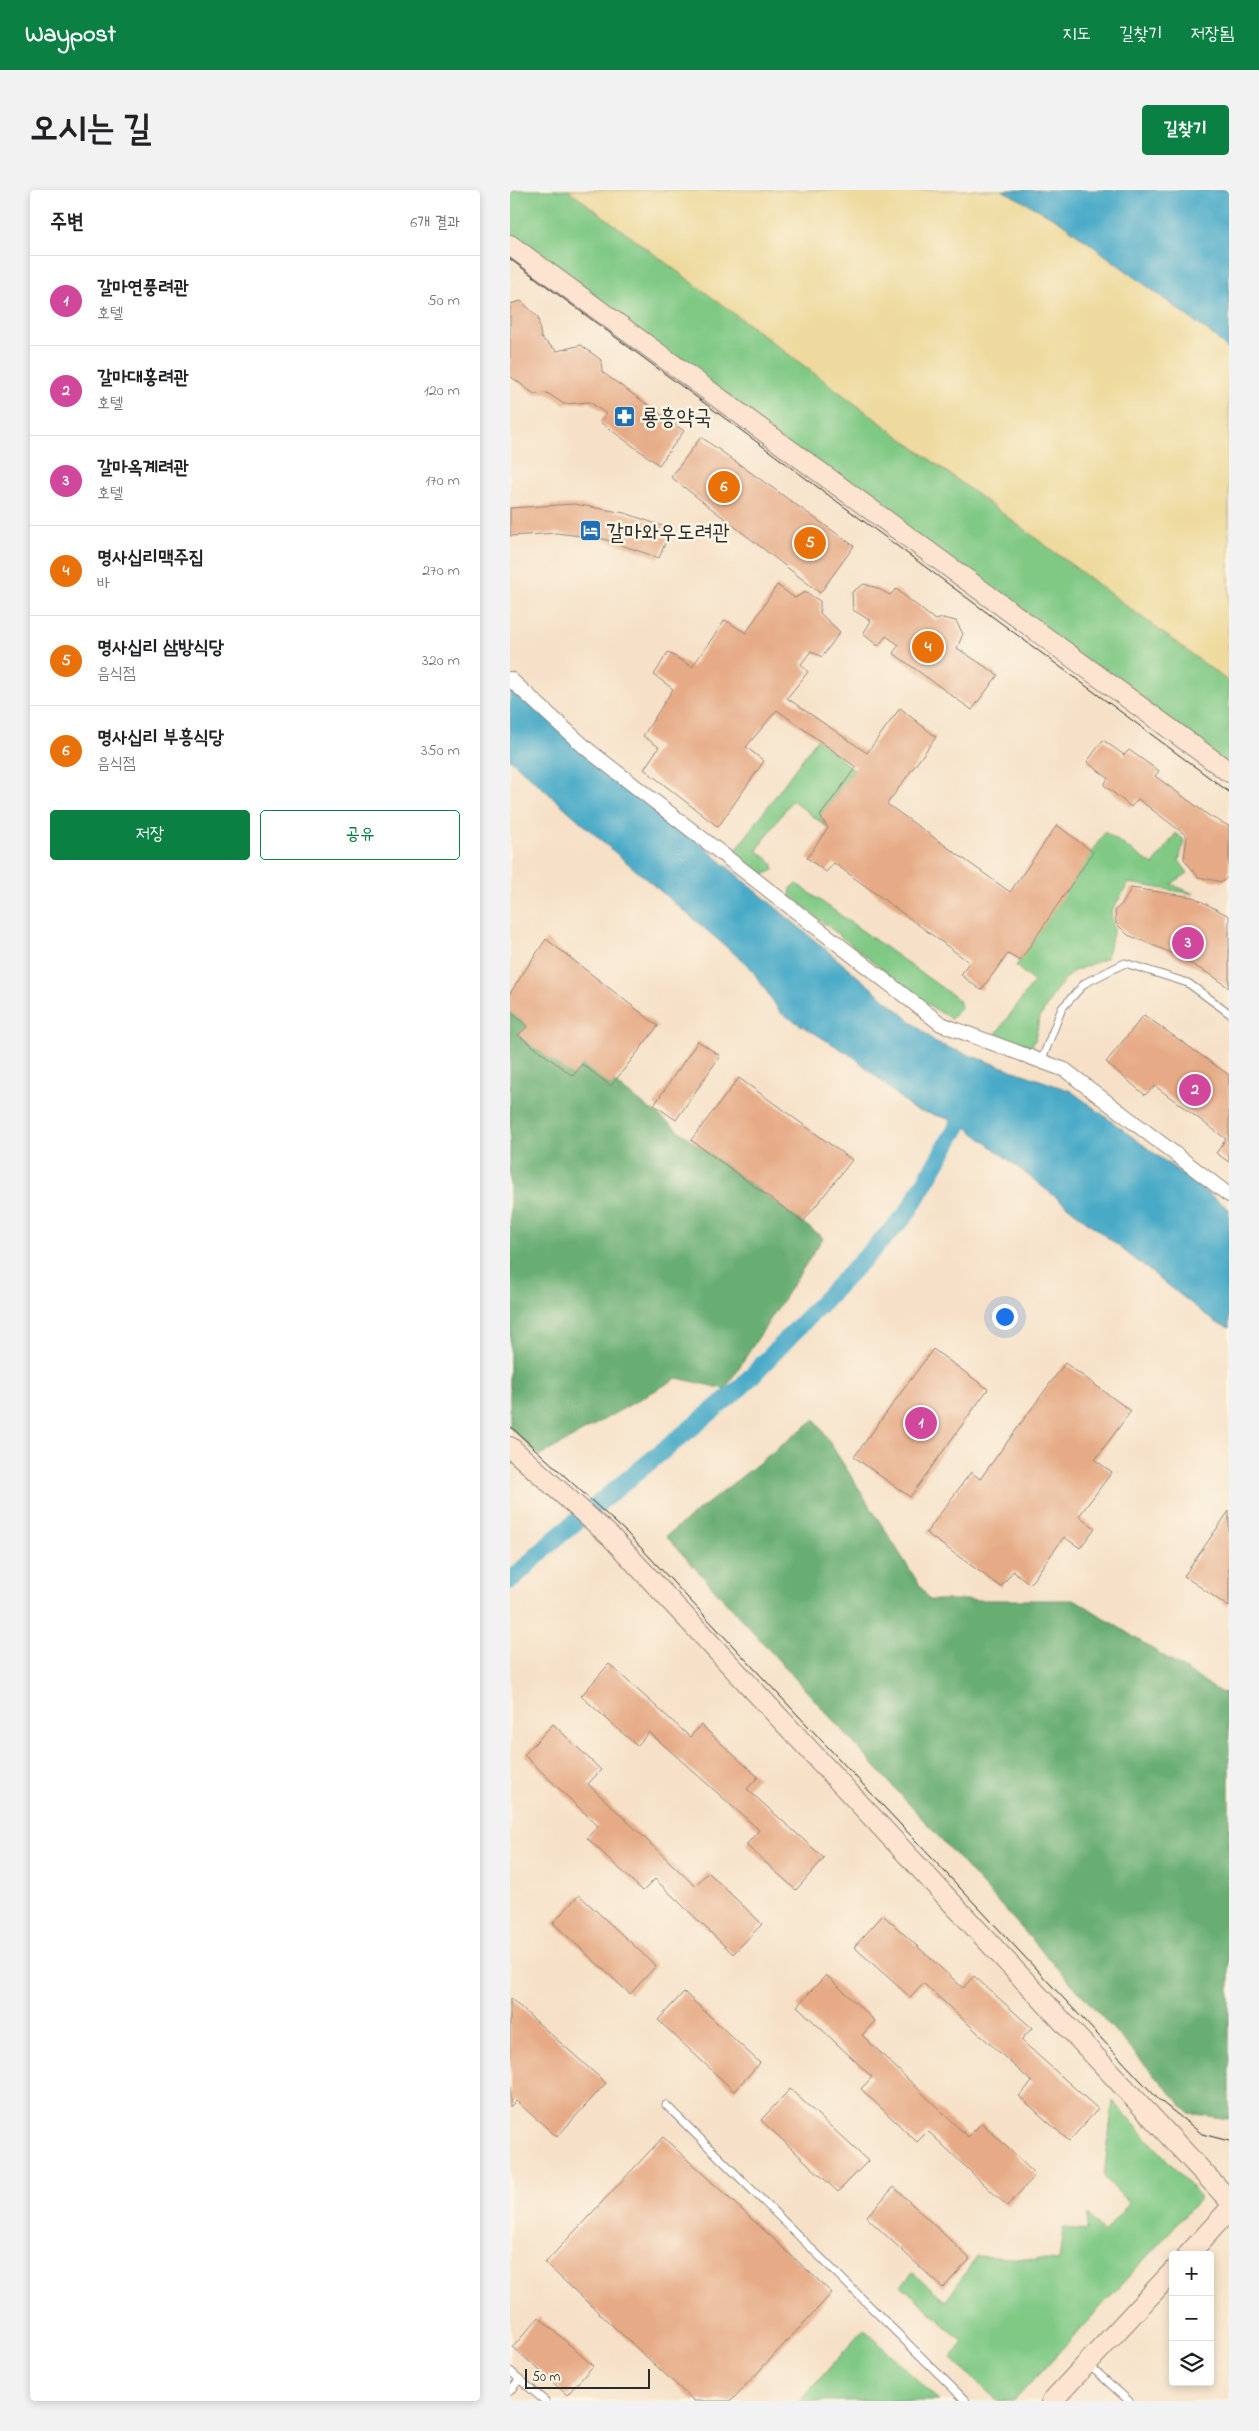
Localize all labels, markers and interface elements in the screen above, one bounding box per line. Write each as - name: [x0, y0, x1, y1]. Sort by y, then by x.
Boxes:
- text: Waypost: [25, 18, 116, 53]
- text: 지도: [1062, 22, 1091, 48]
- text: 길찾기: [1119, 22, 1163, 48]
- text: 저장됨: [1191, 22, 1234, 48]
- text: 오시는 길: [30, 105, 151, 156]
- button: 길찾기: [1142, 105, 1229, 155]
- text: 주변: [50, 208, 84, 238]
- text: 6개 결과: [410, 211, 460, 235]
- text: 갈마연풍려관: [97, 275, 189, 302]
- text: 1: [63, 289, 69, 313]
- text: 50 m: [428, 289, 460, 313]
- text: 호텔: [97, 302, 123, 326]
- text: 갈마대홍려관: [97, 365, 189, 392]
- text: 2: [62, 379, 70, 403]
- text: 120 m: [424, 379, 460, 403]
- text: 호텔: [97, 392, 123, 416]
- place label: 룡흥약국: [641, 403, 712, 435]
- pharmacy icon: 룡흥약국: [613, 404, 637, 428]
- text: 갈마옥계려관: [97, 455, 189, 482]
- pin: 6: [708, 468, 740, 506]
- text: 3: [63, 469, 69, 493]
- text: 170 m: [425, 469, 460, 493]
- text: 호텔: [97, 482, 123, 506]
- place label: 갈마와우도려관: [606, 518, 730, 550]
- hotel icon: 갈마와우도려관: [578, 519, 602, 543]
- pin: 5: [794, 524, 826, 562]
- text: 명사십리맥주집: [97, 545, 204, 572]
- text: 4: [63, 559, 69, 583]
- text: 270 m: [422, 559, 460, 583]
- text: 바: [97, 572, 110, 596]
- pin: 4: [912, 628, 944, 666]
- text: 명사십리 삼방식당: [97, 635, 224, 662]
- text: 5: [61, 649, 71, 673]
- text: 320 m: [422, 649, 460, 673]
- text: 음식점: [97, 662, 136, 686]
- text: 명사십리 부흥식당: [97, 725, 224, 752]
- text: 6: [62, 739, 70, 763]
- text: 350 m: [421, 739, 460, 763]
- text: 음식점: [97, 752, 136, 776]
- button: 저장: [50, 810, 250, 860]
- button: 공유: [260, 810, 460, 860]
- pin: 3: [1172, 924, 1204, 962]
- pin: 2: [1179, 1071, 1211, 1109]
- your location: [992, 1304, 1018, 1330]
- pin: 1: [905, 1404, 937, 1442]
- map controls: [1169, 2251, 1214, 2386]
- button: +: [1169, 2251, 1214, 2296]
- button: −: [1169, 2296, 1214, 2341]
- button: layers: [1169, 2341, 1214, 2386]
- scale bar: [525, 2366, 650, 2389]
- text: 50 m: [532, 2367, 560, 2388]

